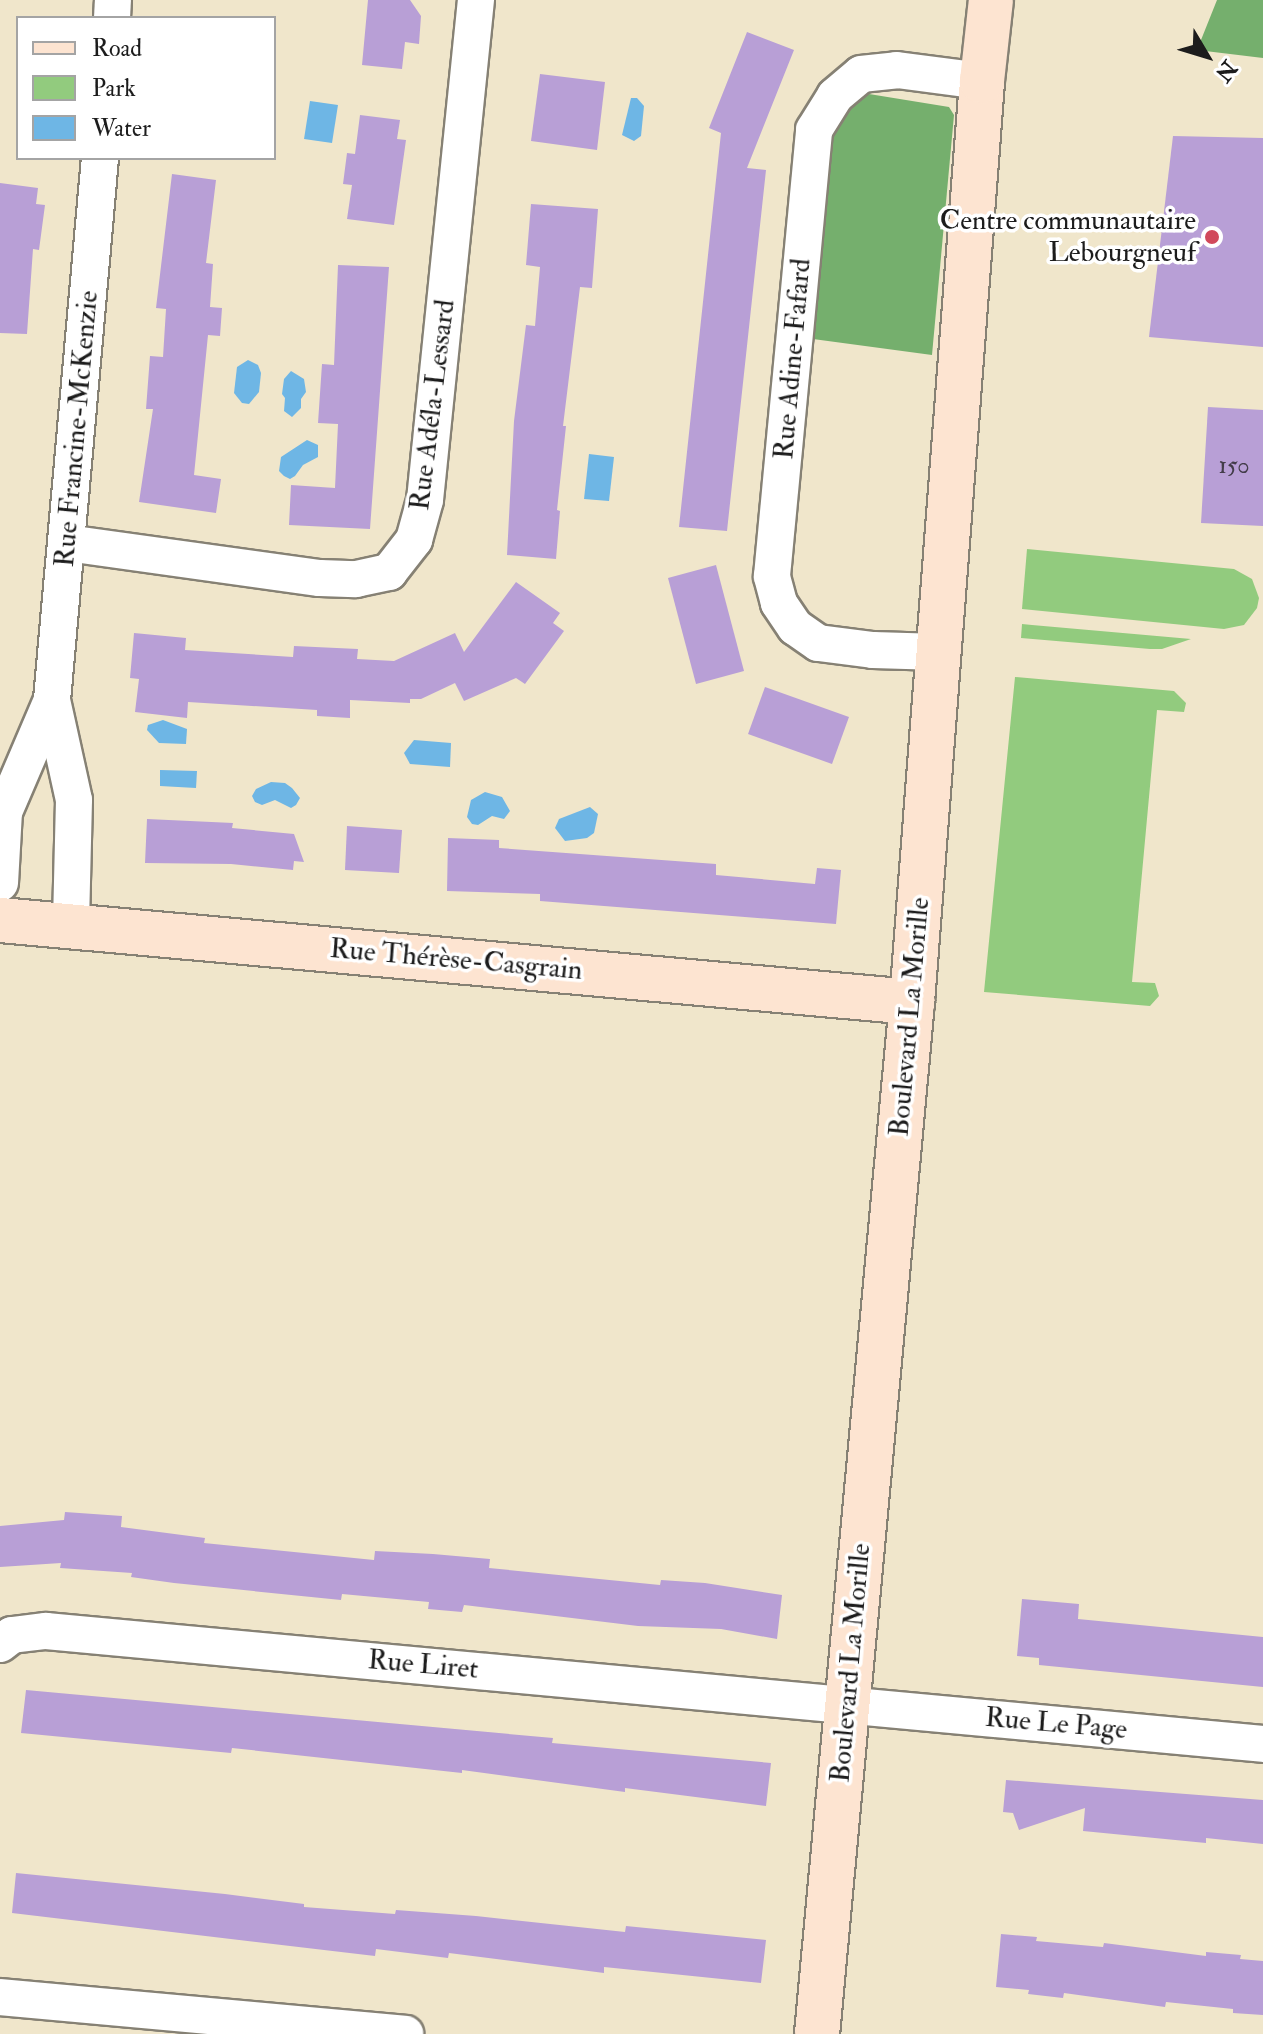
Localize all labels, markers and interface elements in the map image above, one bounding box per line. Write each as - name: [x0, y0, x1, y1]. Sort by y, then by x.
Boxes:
- legend: [16, 16, 276, 160]
- north arrow: [1167, 16, 1247, 96]
- text: Road: [92, 33, 142, 64]
- text: N: [1209, 54, 1243, 87]
- text: Park: [92, 73, 136, 104]
- text: Water: [92, 113, 151, 144]
- place label: Centre communautaire Lebourgneuf: [940, 204, 1196, 270]
- marker: Centre communautaire Lebourgneuf: [1203, 228, 1221, 246]
- street label: Rue Adine-Fafard: [767, 257, 819, 461]
- street label: Rue Francine-McKenzie: [48, 289, 106, 569]
- street label: Rue Adéla-Lessard: [403, 298, 463, 512]
- house number: 150: [1218, 452, 1250, 480]
- street label: Boulevard La Morille: [883, 896, 937, 1138]
- street label: Rue Thérèse-Casgrain: [328, 932, 584, 988]
- street label: Boulevard La Morille: [824, 1542, 878, 1784]
- street label: Rue Liret: [366, 1643, 480, 1687]
- street label: Rue Le Page: [984, 1701, 1128, 1747]

